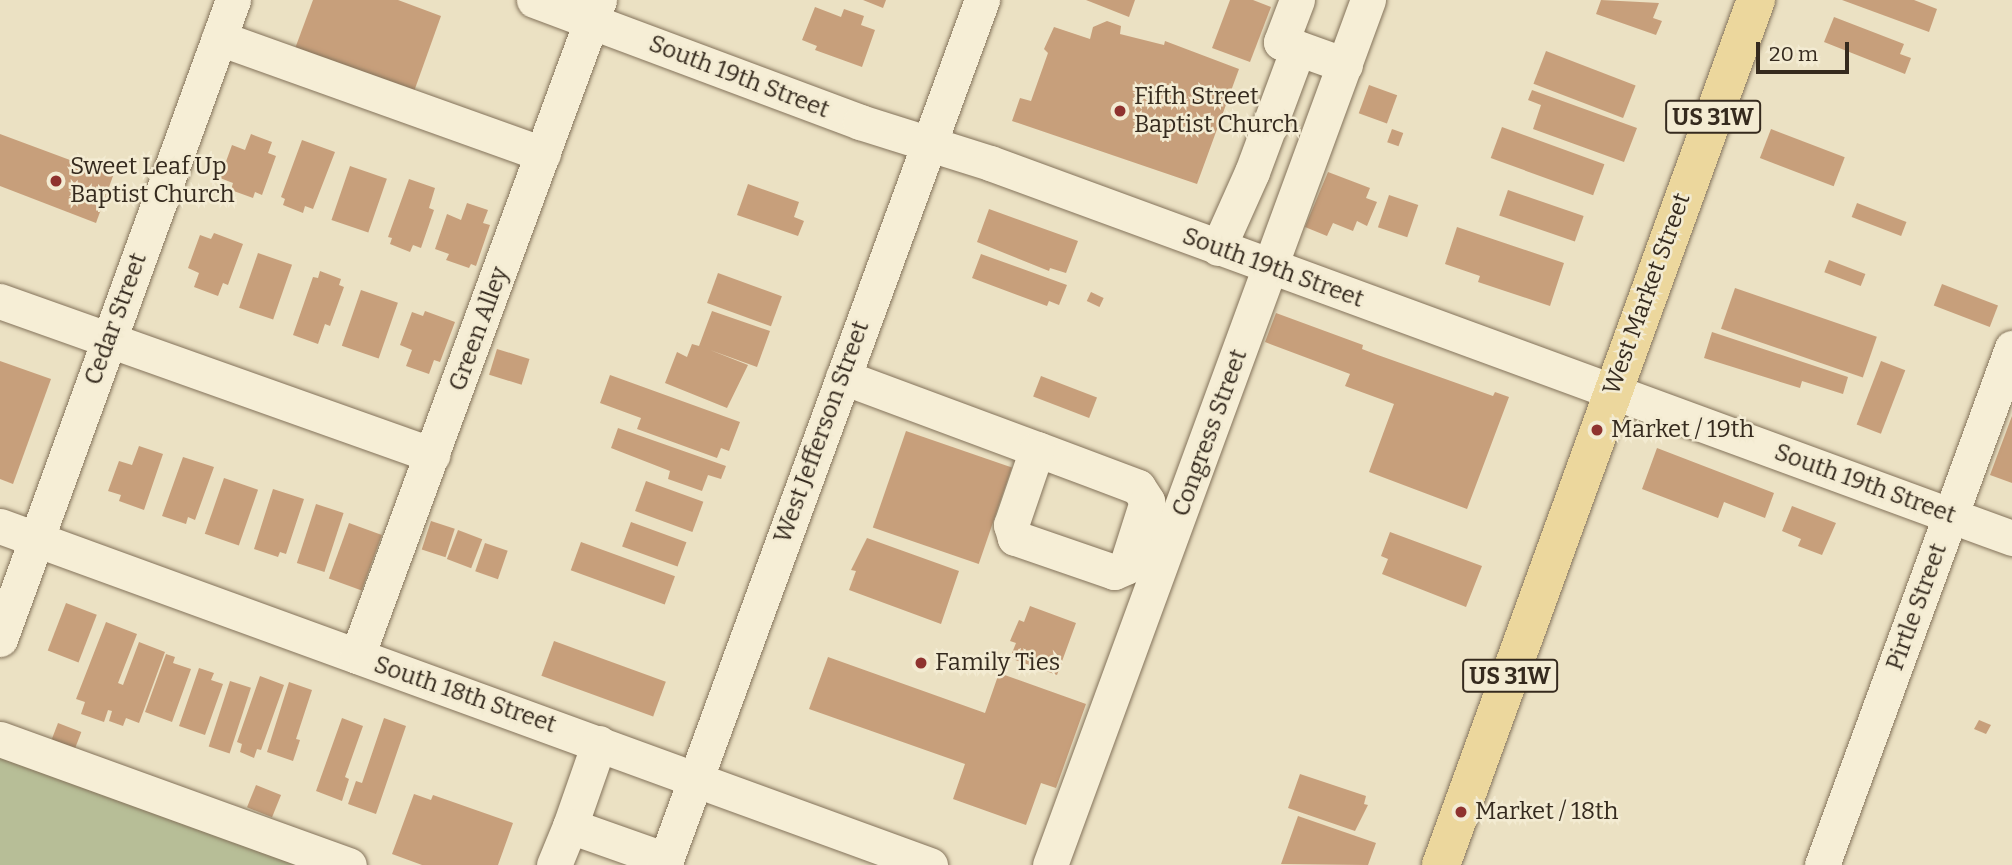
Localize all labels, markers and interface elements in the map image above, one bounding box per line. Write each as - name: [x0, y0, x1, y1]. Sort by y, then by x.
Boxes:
- scale bar: [1760, 28, 1853, 72]
- street label: South 19th Street: [645, 29, 833, 125]
- text: 20 m: [1769, 41, 1818, 67]
- place label: Fifth Street Baptist Church: [1134, 83, 1299, 139]
- road number: US 31W: [1664, 98, 1762, 136]
- marker: Fifth Street Baptist Church: [1112, 103, 1128, 119]
- place label: Sweet Leaf Up Baptist Church: [70, 153, 235, 209]
- marker: Sweet Leaf Up Baptist Church: [48, 173, 64, 189]
- street label: West Market Street: [1597, 189, 1697, 399]
- street label: South 19th Street: [1178, 222, 1368, 314]
- street label: Cedar Street: [79, 249, 153, 389]
- street label: Green Alley: [443, 263, 515, 395]
- street label: West Jefferson Street: [768, 317, 876, 547]
- street label: Congress Street: [1166, 346, 1254, 520]
- place label: Market / 19th: [1611, 416, 1754, 444]
- marker: Market / 19th: [1589, 422, 1605, 438]
- street label: South 19th Street: [1770, 438, 1960, 530]
- street label: Pirtle Street: [1881, 540, 1953, 674]
- place label: Family Ties: [935, 649, 1060, 677]
- street label: South 18th Street: [370, 650, 560, 740]
- marker: Family Ties: [913, 655, 929, 671]
- road number: US 31W: [1461, 656, 1559, 696]
- place label: Market / 18th: [1475, 798, 1618, 826]
- marker: Market / 18th: [1453, 804, 1469, 820]

